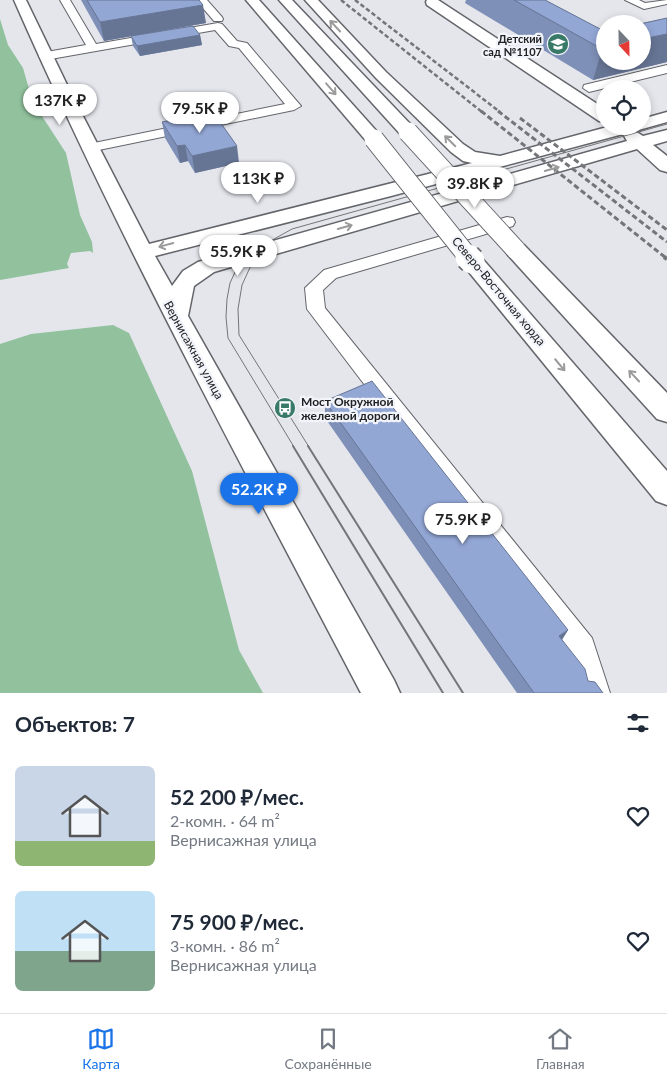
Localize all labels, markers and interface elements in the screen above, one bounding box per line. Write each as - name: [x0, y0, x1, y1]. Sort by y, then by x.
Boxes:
- north arrow: [596, 15, 651, 70]
- map controls: [596, 15, 651, 135]
- one-way arrow: [329, 19, 341, 32]
- place label: Детский сад №1107: [483, 32, 542, 58]
- school or university icon: Детский сад №1107: [546, 32, 570, 56]
- button: locate: [596, 80, 651, 135]
- one-way arrow: [325, 83, 337, 96]
- pin: 137K ₽: [19, 84, 101, 126]
- text: 137K ₽: [34, 90, 86, 109]
- pin: 79.5K ₽: [154, 92, 246, 134]
- text: 79.5K ₽: [172, 98, 228, 117]
- one-way arrow: [444, 135, 456, 147]
- pin: 113K ₽: [217, 162, 299, 204]
- one-way arrow: [544, 164, 560, 174]
- pin: 39.8K ₽: [429, 166, 521, 209]
- text: 113K ₽: [232, 168, 284, 187]
- text: 39.8K ₽: [447, 173, 503, 192]
- one-way arrow: [337, 222, 353, 231]
- street label: Северо-Восточная хорда: [449, 233, 549, 349]
- pin: 55.9K ₽: [192, 234, 284, 277]
- one-way arrow: [159, 241, 175, 250]
- text: 55.9K ₽: [210, 241, 266, 260]
- street label: Вернисажная улица: [161, 298, 227, 402]
- one-way arrow: [555, 358, 566, 371]
- one-way arrow: [628, 370, 640, 382]
- place label: Мост Окружной железной дороги: [301, 394, 400, 423]
- bus stop icon: Мост Окружной железной дороги: [273, 396, 297, 420]
- pin: 52.2K ₽: [213, 472, 305, 515]
- text: 52.2K ₽: [231, 479, 287, 498]
- pin: 75.9K ₽: [417, 502, 509, 545]
- text: 75.9K ₽: [435, 509, 491, 528]
- icon: filters: [624, 709, 652, 737]
- text: Объектов: 7: [15, 711, 135, 736]
- text: 52 200 ₽/мес.: [170, 784, 304, 809]
- icon: home: [55, 786, 115, 846]
- icon: heart: [624, 802, 652, 830]
- text: 2-комн. · 64 m²: [170, 811, 280, 830]
- text: Вернисажная улица: [170, 830, 317, 849]
- text: 75 900 ₽/мес.: [170, 909, 304, 934]
- icon: home: [55, 911, 115, 971]
- icon: heart: [624, 927, 652, 955]
- text: 3-комн. · 86 m²: [170, 936, 280, 955]
- text: Вернисажная улица: [170, 955, 317, 974]
- tab: Карта: [82, 1025, 120, 1072]
- tab: Сохранённые: [285, 1025, 372, 1072]
- tab: Главная: [536, 1025, 585, 1072]

